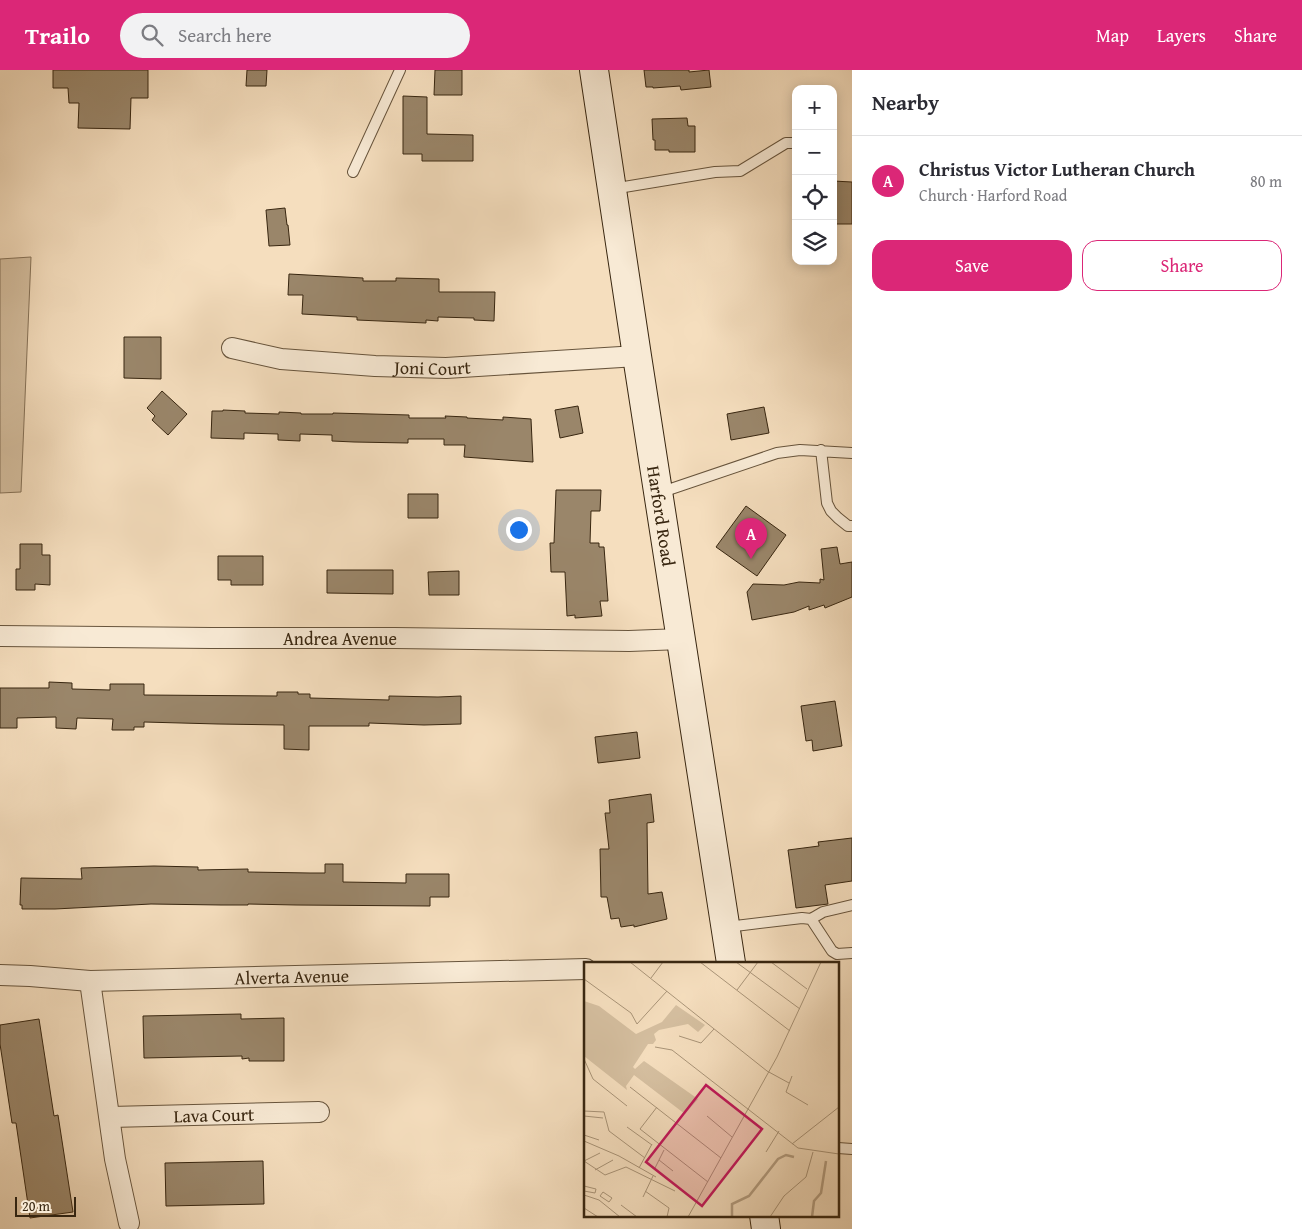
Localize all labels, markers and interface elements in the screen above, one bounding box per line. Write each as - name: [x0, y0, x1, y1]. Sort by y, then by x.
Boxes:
- search box: [120, 13, 470, 58]
- text: Trailo: [25, 18, 90, 53]
- icon: search: [138, 21, 166, 49]
- text: Search here: [178, 21, 272, 49]
- text: Map: [1096, 22, 1129, 49]
- text: Layers: [1157, 22, 1206, 49]
- text: Share: [1234, 22, 1277, 49]
- map controls: [792, 85, 837, 265]
- button: +: [792, 85, 837, 130]
- text: Nearby: [872, 87, 939, 118]
- button: −: [792, 130, 837, 175]
- text: Christus Victor Lutheran Church: [919, 155, 1195, 183]
- text: A: [883, 169, 893, 193]
- text: 80 m: [1250, 169, 1282, 193]
- button: locate: [792, 175, 837, 220]
- text: Church · Harford Road: [919, 183, 1067, 207]
- button: layers: [792, 220, 837, 265]
- button: Save: [872, 240, 1072, 291]
- button: Share: [1082, 240, 1282, 291]
- street label: Joni Court: [392, 353, 472, 382]
- street label: Harford Road: [641, 464, 683, 568]
- your location: [506, 517, 532, 543]
- pin: A: [735, 518, 767, 559]
- street label: Andrea Avenue: [283, 625, 397, 652]
- street label: Alverta Avenue: [234, 961, 349, 991]
- inset map: [584, 962, 839, 1216]
- street label: Lava Court: [173, 1100, 255, 1129]
- scale bar: [15, 1194, 76, 1217]
- text: 20 m: [22, 1196, 50, 1216]

